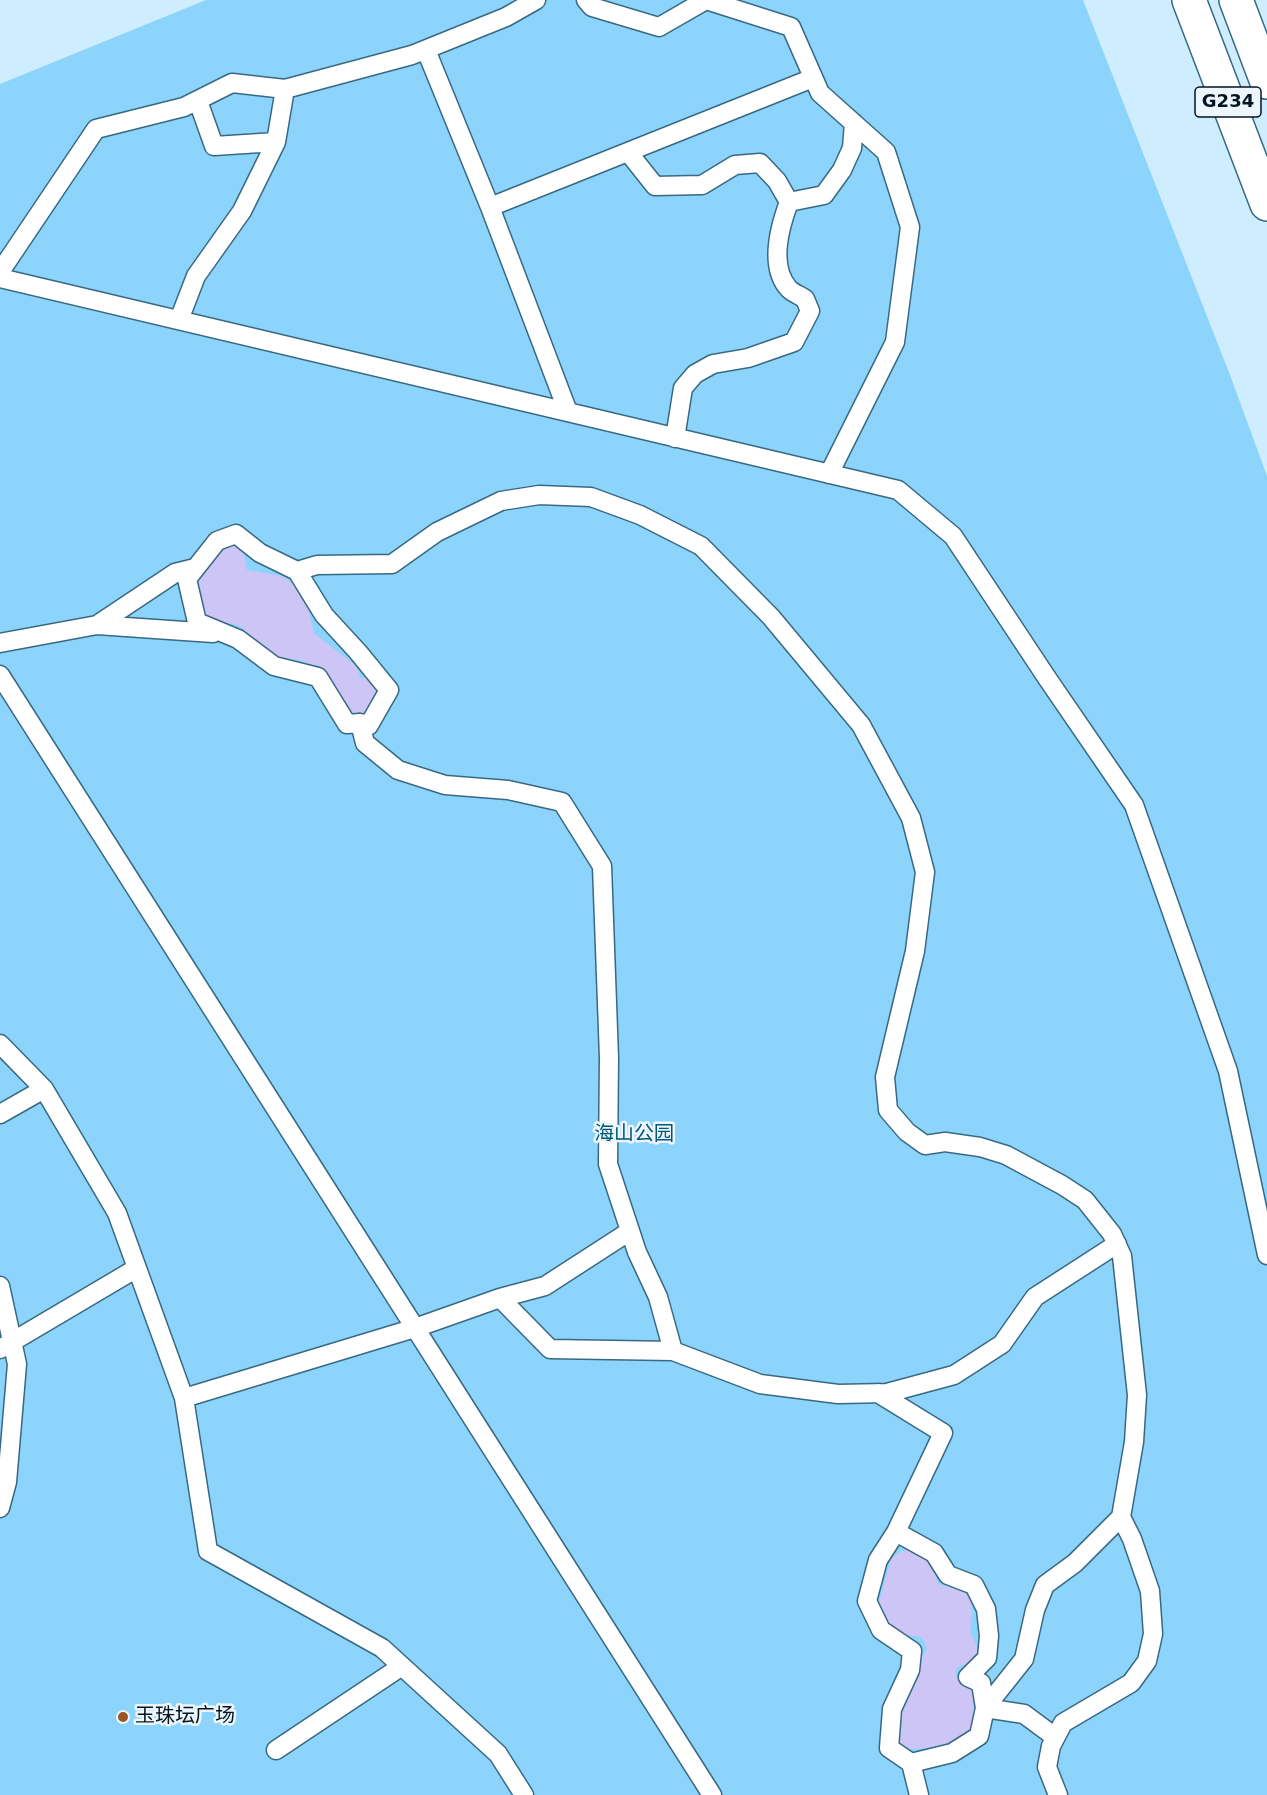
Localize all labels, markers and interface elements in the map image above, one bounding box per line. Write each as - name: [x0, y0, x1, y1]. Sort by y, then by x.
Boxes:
- road number: G234: [1195, 87, 1261, 117]
- park label: 海山公园: [594, 1123, 674, 1147]
- place label: 玉珠坛广场: [135, 1705, 235, 1729]
- marker: 玉珠坛广场: [116, 1710, 130, 1724]

